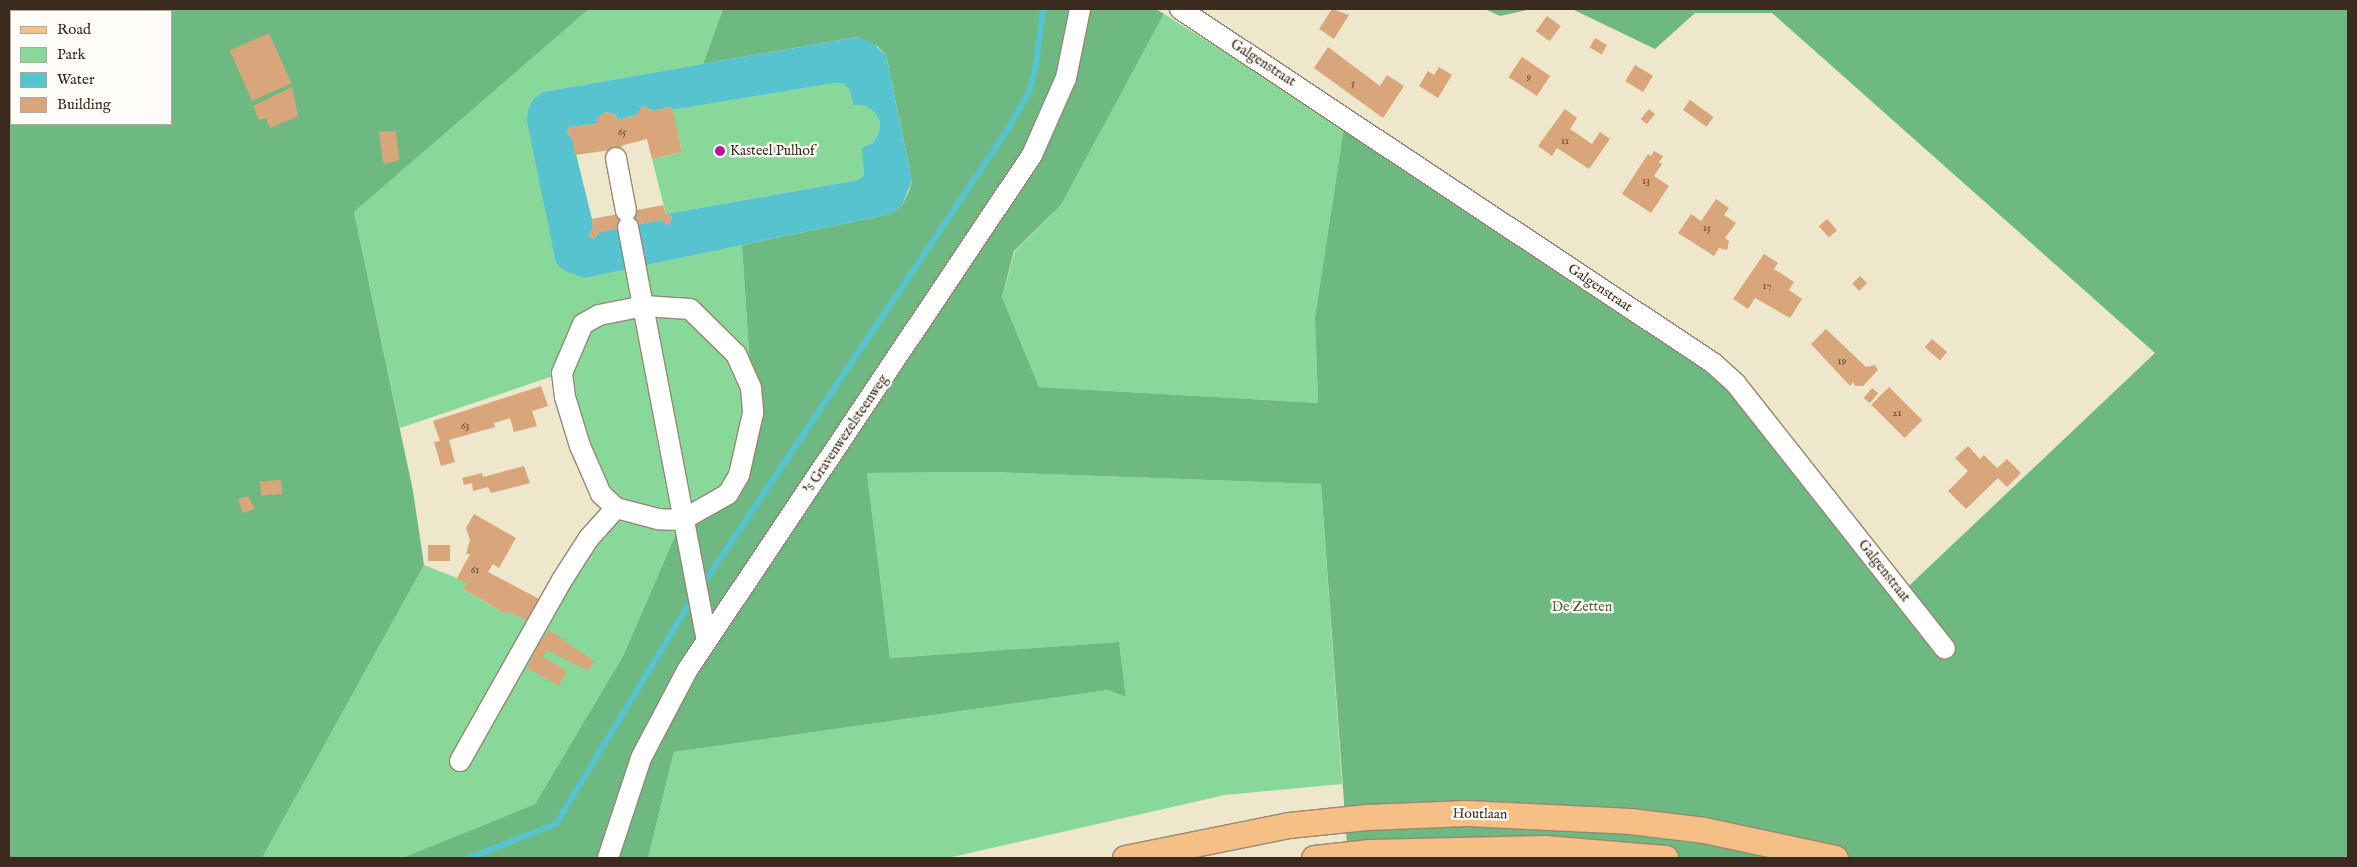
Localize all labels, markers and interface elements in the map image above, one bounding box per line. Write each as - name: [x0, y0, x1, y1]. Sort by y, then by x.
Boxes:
- legend: [10, 10, 172, 125]
- text: Road: [57, 20, 91, 39]
- street label: Galgenstraat: [1227, 36, 1299, 90]
- text: Park: [57, 45, 86, 64]
- text: Water: [57, 70, 94, 89]
- house number: 9: [1527, 70, 1531, 84]
- house number: 5: [1351, 76, 1355, 90]
- text: Building: [57, 95, 111, 114]
- house number: 65: [618, 125, 626, 139]
- house number: 11: [1561, 134, 1569, 148]
- place label: Kasteel Pulhof: [730, 143, 815, 159]
- marker: Kasteel Pulhof: [714, 145, 726, 157]
- house number: 13: [1642, 174, 1650, 188]
- house number: 15: [1703, 221, 1711, 235]
- street label: Galgenstraat: [1565, 260, 1635, 316]
- house number: 17: [1762, 279, 1772, 293]
- house number: 19: [1838, 354, 1846, 368]
- street label: 's Gravenwezelsteenweg: [800, 372, 892, 496]
- house number: 21: [1892, 406, 1902, 420]
- house number: 63: [461, 419, 469, 433]
- street label: Galgenstraat: [1855, 537, 1913, 605]
- house number: 61: [471, 563, 479, 577]
- park label: De Zetten: [1552, 599, 1612, 615]
- street label: Houtlaan: [1452, 805, 1508, 823]

